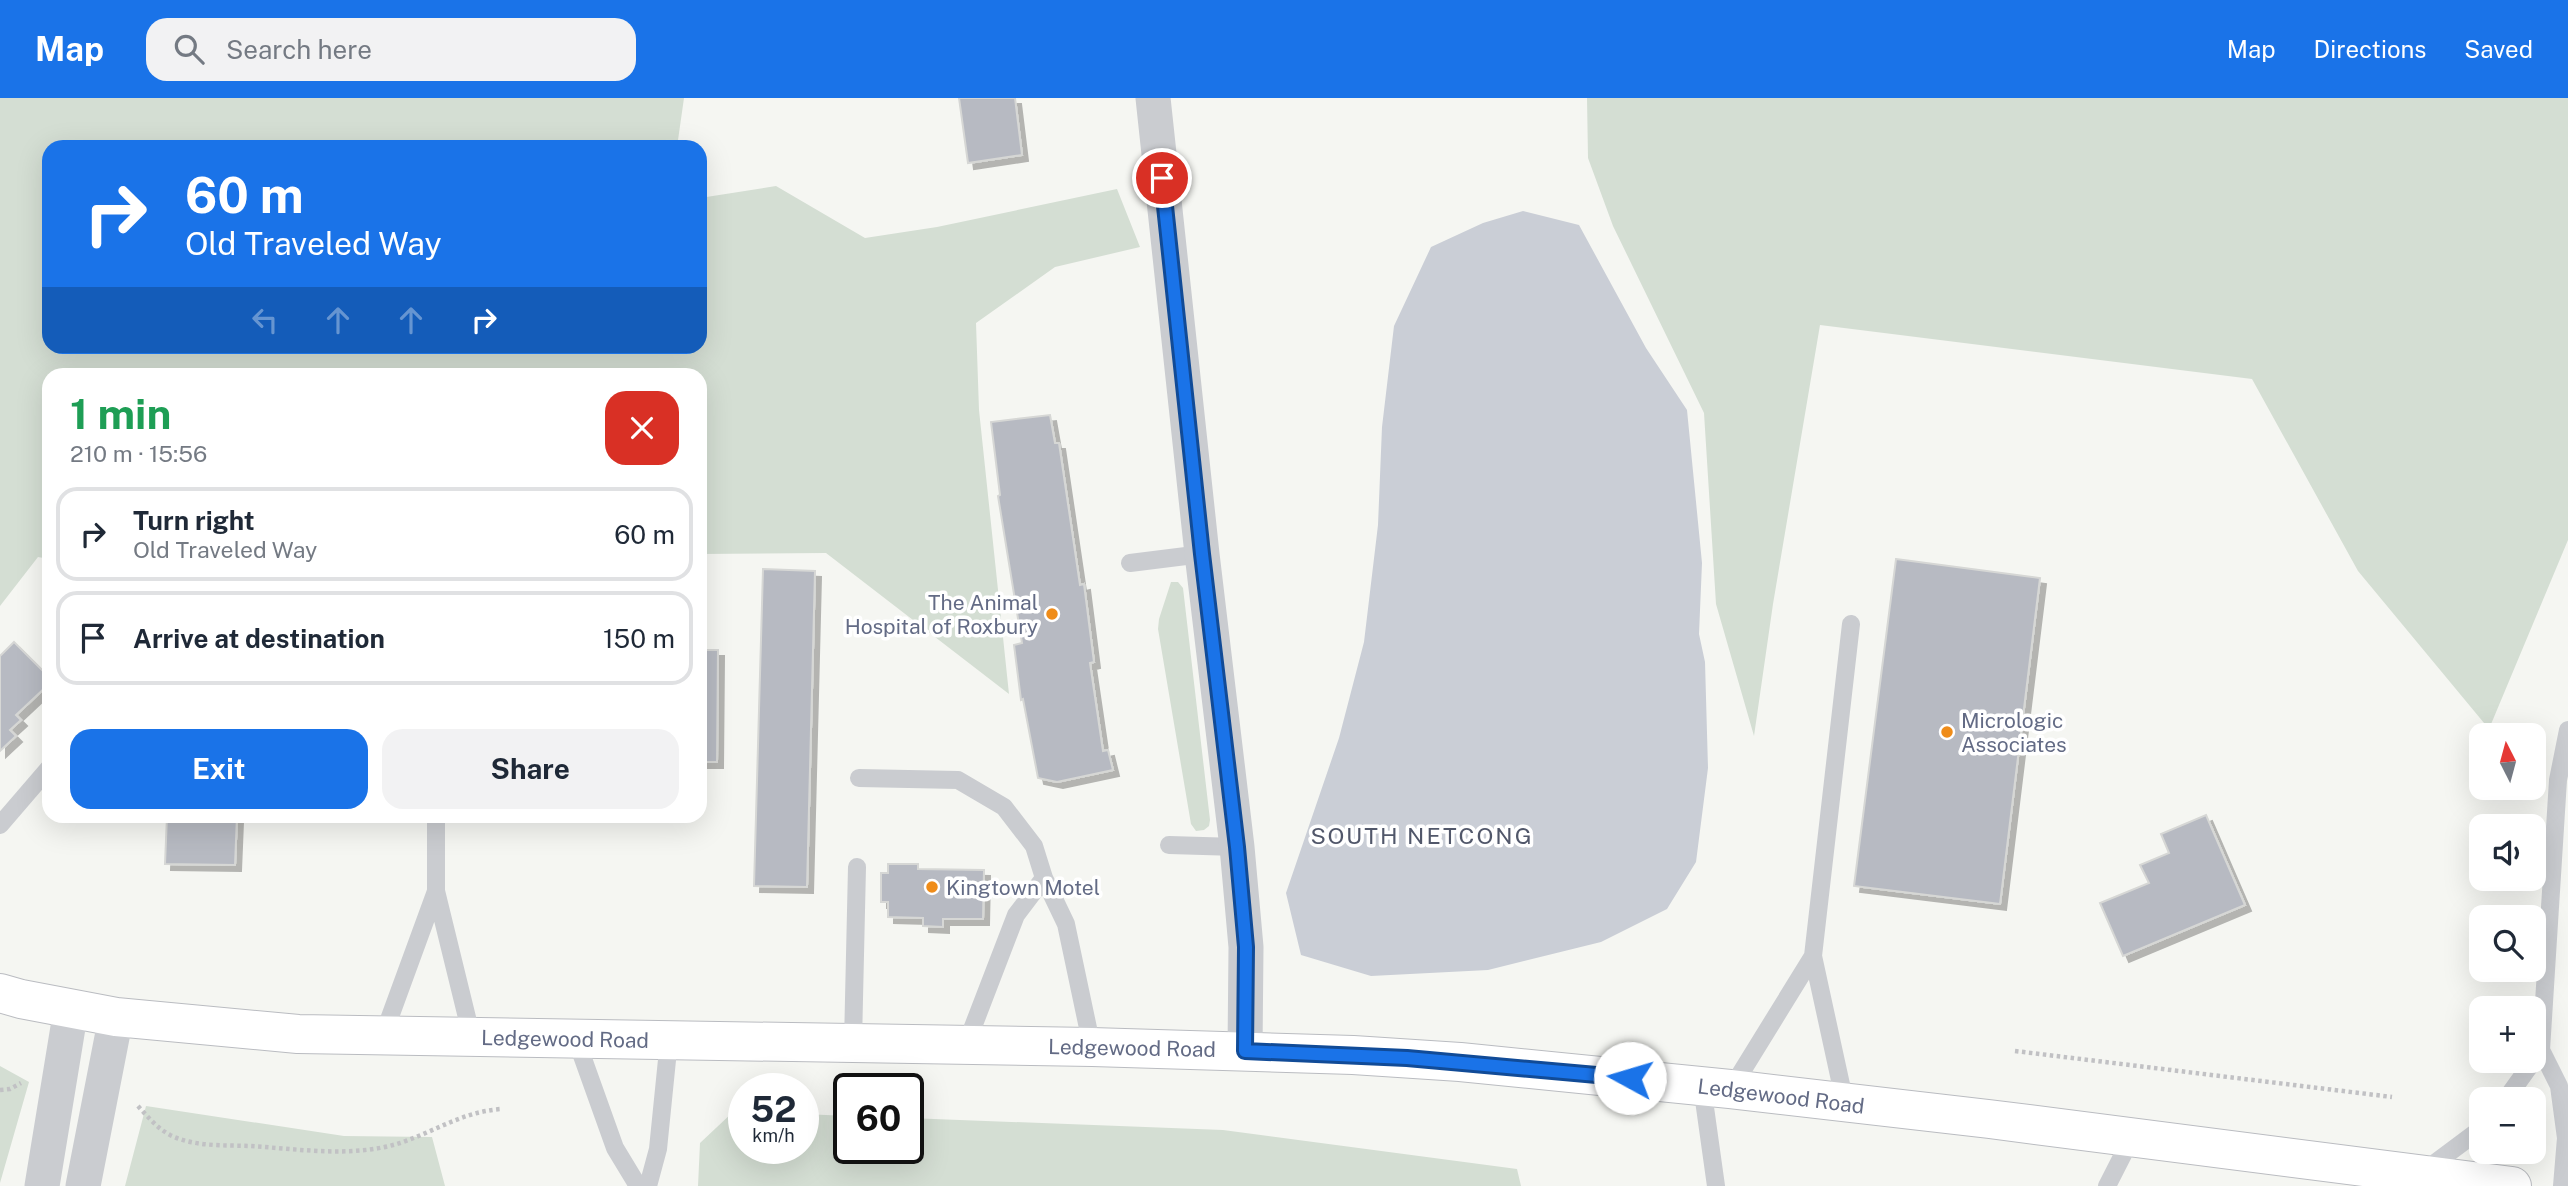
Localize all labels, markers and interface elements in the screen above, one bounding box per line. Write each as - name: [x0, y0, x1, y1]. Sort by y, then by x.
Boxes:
- search box: [146, 18, 636, 81]
- text: Map: [35, 30, 104, 68]
- icon: search: [170, 30, 208, 68]
- text: Search here: [226, 34, 372, 65]
- text: Map: [2227, 35, 2276, 63]
- text: Directions: [2314, 35, 2426, 63]
- text: Saved: [2464, 35, 2533, 63]
- pin: [1132, 148, 1192, 208]
- icon: arrive: [1143, 159, 1181, 197]
- text: 60 m: [185, 166, 304, 224]
- icon: right: [70, 168, 161, 259]
- text: Old Traveled Way: [185, 225, 442, 262]
- icon: left: [246, 301, 284, 339]
- icon: ahead: [319, 301, 357, 339]
- icon: ahead: [392, 301, 430, 339]
- icon: right: [465, 301, 503, 339]
- text: 1 min: [70, 389, 171, 438]
- button: close: [605, 391, 679, 465]
- text: 210 m · 15:56: [70, 440, 207, 467]
- text: Turn right: [133, 505, 255, 536]
- icon: right: [74, 515, 112, 553]
- text: 60 m: [614, 519, 675, 550]
- text: Old Traveled Way: [133, 536, 317, 563]
- place label: The Animal Hospital of Roxbury: [845, 590, 1038, 639]
- marker: The Animal Hospital of Roxbury: [1044, 606, 1060, 622]
- icon: arrive: [74, 619, 112, 657]
- text: Arrive at destination: [133, 623, 385, 654]
- text: 150 m: [603, 623, 675, 654]
- place label: Micrologic Associates: [1961, 708, 2067, 757]
- north arrow: [2469, 723, 2546, 800]
- map controls: [2469, 723, 2546, 1164]
- marker: Micrologic Associates: [1939, 724, 1955, 740]
- button: Exit: [70, 729, 368, 809]
- button: Share: [382, 729, 679, 809]
- button: sound: [2469, 814, 2546, 891]
- district label: SOUTH NETCONG: [1310, 822, 1534, 849]
- place label: Kingtown Motel: [946, 875, 1100, 900]
- marker: Kingtown Motel: [924, 879, 940, 895]
- button: search: [2469, 905, 2546, 982]
- button: +: [2469, 996, 2546, 1073]
- street label: Ledgewood Road: [481, 1025, 649, 1053]
- street label: Ledgewood Road: [1048, 1034, 1216, 1062]
- position arrow: [1593, 1041, 1667, 1115]
- speed limit sign: 60: [833, 1073, 924, 1164]
- street label: Ledgewood Road: [1696, 1073, 1866, 1119]
- button: −: [2469, 1087, 2546, 1164]
- text: 52: [751, 1089, 796, 1130]
- text: km/h: [752, 1125, 795, 1146]

